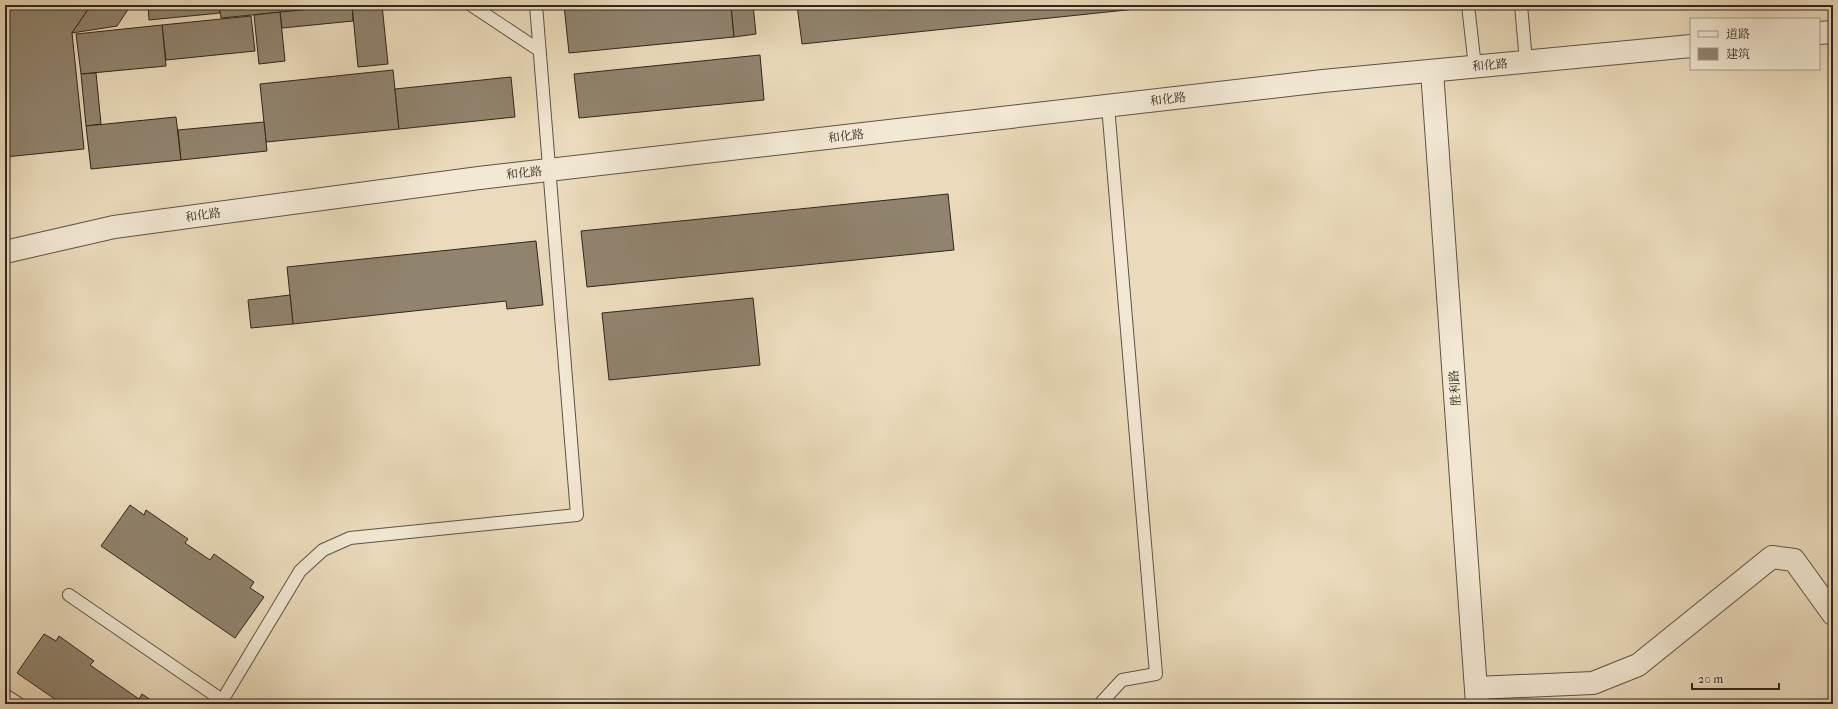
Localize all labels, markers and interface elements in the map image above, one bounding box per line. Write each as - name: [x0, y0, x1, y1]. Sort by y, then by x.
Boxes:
- legend: [1690, 18, 1820, 70]
- text: 道路: [1726, 27, 1750, 41]
- text: 建筑: [1726, 47, 1750, 61]
- street label: 和化路: [1471, 56, 1509, 74]
- street label: 和化路: [1149, 90, 1187, 108]
- street label: 和化路: [827, 127, 865, 145]
- street label: 和化路: [505, 164, 543, 182]
- street label: 和化路: [184, 206, 222, 224]
- street label: 胜利路: [1447, 370, 1463, 406]
- scale bar: [1692, 665, 1779, 691]
- text: 20 m: [1698, 672, 1723, 686]

